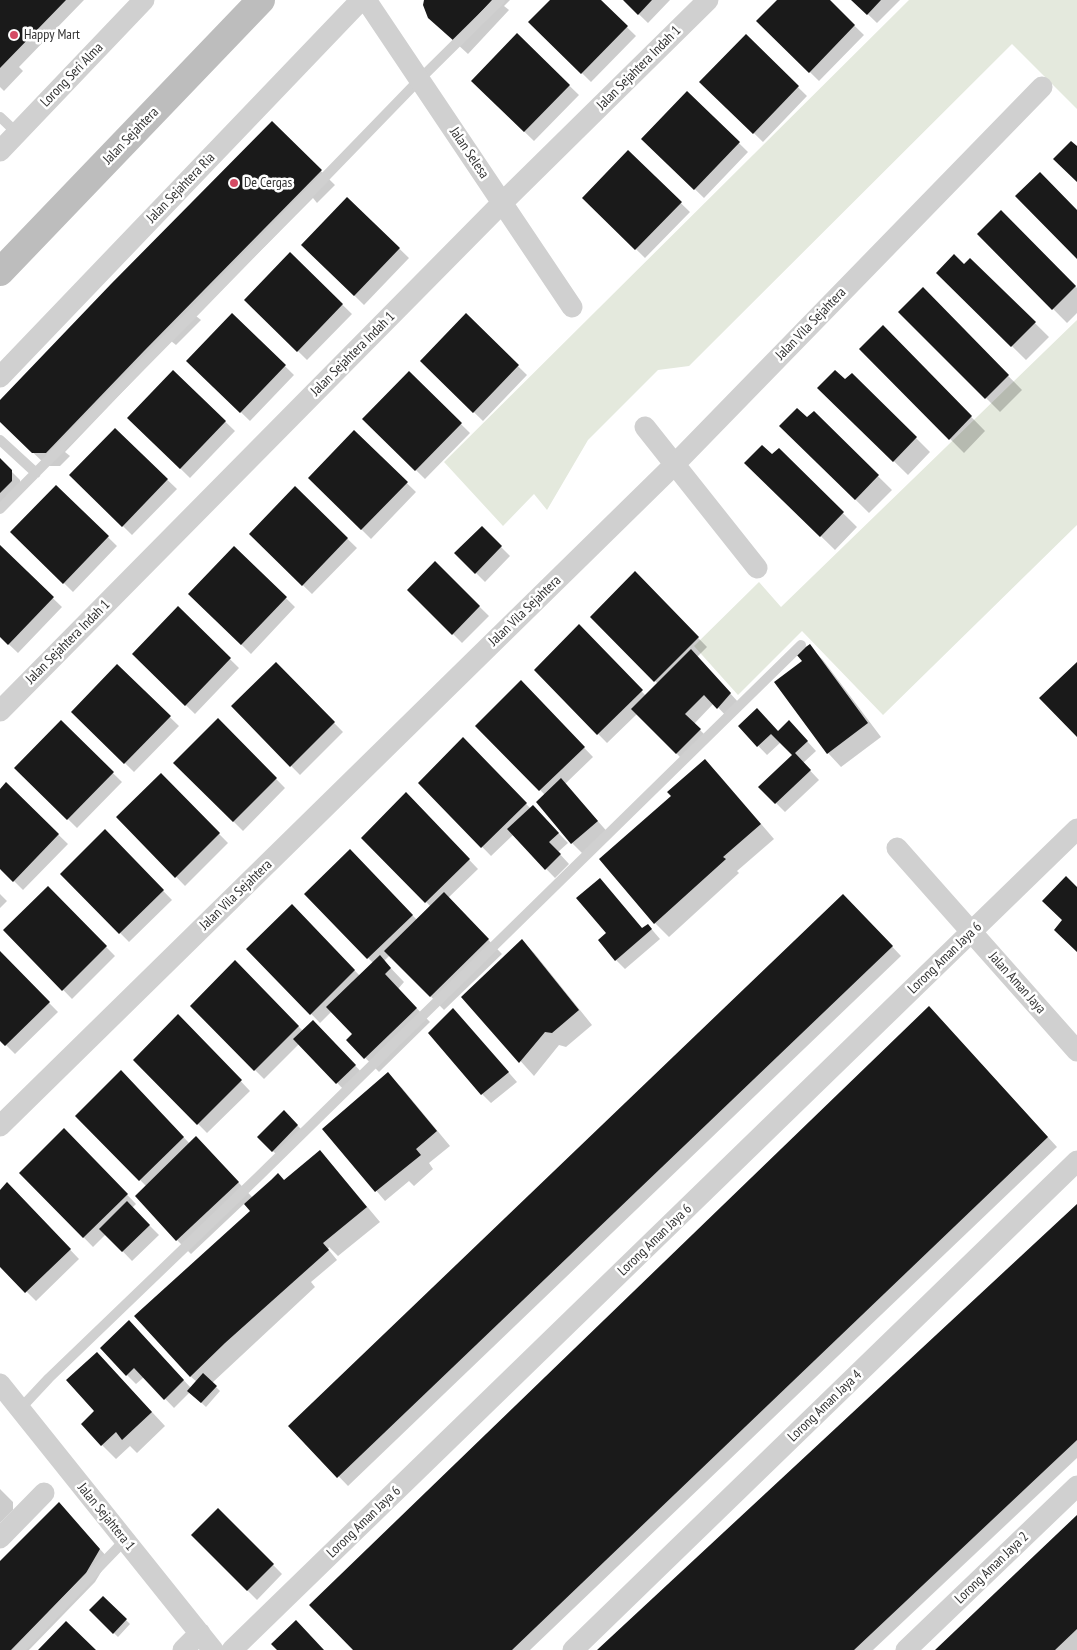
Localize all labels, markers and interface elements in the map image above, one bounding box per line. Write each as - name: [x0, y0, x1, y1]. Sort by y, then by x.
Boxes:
- street label: Jalan Sejahtera Indah 1: [593, 22, 685, 114]
- place label: Happy Mart: [24, 27, 80, 43]
- marker: Happy Mart: [8, 29, 20, 41]
- street label: Lorong Seri Alma: [37, 39, 107, 111]
- street label: Jalan Sejahtera: [100, 104, 162, 168]
- street label: Jalan Selesa: [446, 124, 492, 182]
- street label: Jalan Sejahtera Ria: [143, 150, 219, 226]
- place label: De Cergas: [244, 175, 292, 191]
- marker: De Cergas: [228, 177, 240, 189]
- street label: Jalan Vila Sejahtera: [772, 284, 850, 364]
- street label: Jalan Sejahtera Indah 1: [307, 308, 399, 400]
- street label: Jalan Vila Sejahtera: [485, 572, 565, 650]
- street label: Jalan Sejahtera Indah 1: [22, 596, 114, 688]
- street label: Jalan Vila Sejahtera: [196, 856, 276, 934]
- street label: Lorong Aman Jaya 6: [905, 919, 985, 997]
- street label: Jalan Aman Jaya: [985, 949, 1049, 1017]
- street label: Lorong Aman Jaya 6: [615, 1201, 695, 1279]
- street label: Lorong Aman Jaya 4: [785, 1367, 865, 1445]
- street label: Jalan Sejahtera 1: [74, 1480, 138, 1554]
- street label: Lorong Aman Jaya 6: [324, 1483, 404, 1561]
- street label: Lorong Aman Jaya 2: [952, 1529, 1032, 1607]

